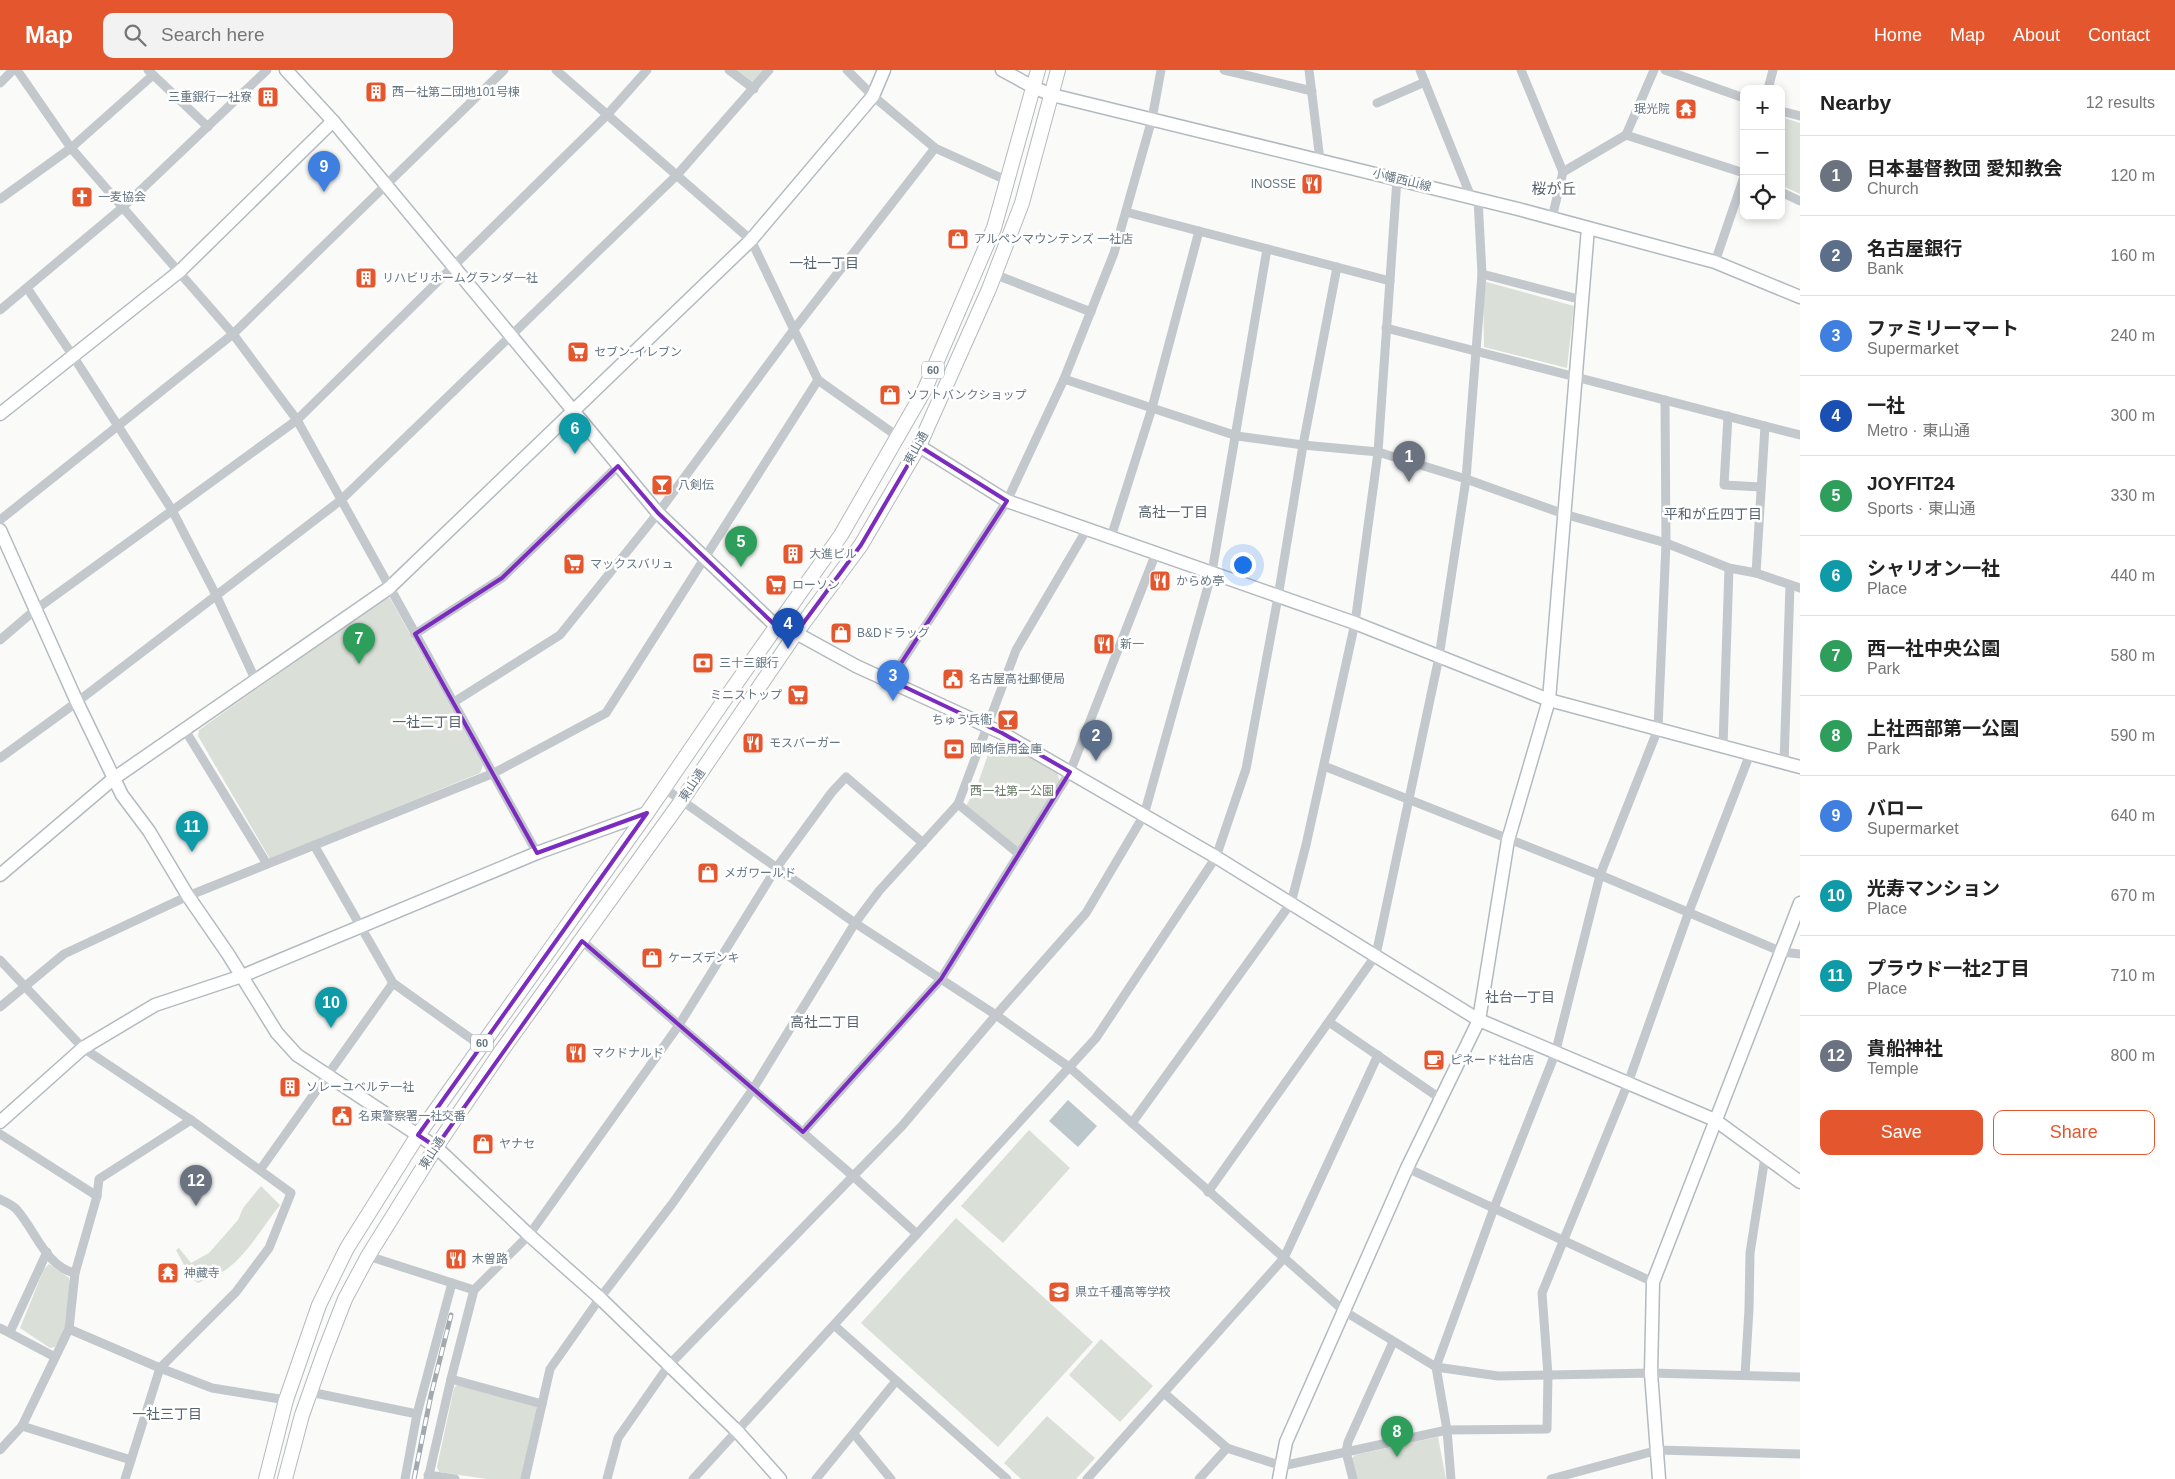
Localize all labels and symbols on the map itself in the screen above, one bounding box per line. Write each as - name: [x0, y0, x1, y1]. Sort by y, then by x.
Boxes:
- building icon: 西一社第二団地101号棟: [364, 80, 388, 104]
- building icon: 三重銀行一社寮: [256, 85, 280, 109]
- place label: 西一社第二団地101号棟: [392, 85, 520, 99]
- place label: 三重銀行一社寮: [168, 90, 252, 104]
- temple icon: 珉光院: [1674, 97, 1698, 121]
- place label: 珉光院: [1634, 102, 1670, 116]
- pin: 9: [308, 151, 340, 192]
- street label: 小幡西山線: [1371, 166, 1433, 194]
- restaurant icon: INOSSE: [1300, 172, 1324, 196]
- place label: INOSSE: [1251, 177, 1296, 191]
- district label: 桜が丘: [1531, 180, 1577, 197]
- church icon: 一麦協会: [70, 185, 94, 209]
- place label: 一麦協会: [98, 190, 146, 204]
- shop icon: アルペンマウンテンズ 一社店: [946, 227, 970, 251]
- place label: アルペンマウンテンズ 一社店: [974, 232, 1133, 246]
- district label: 一社一丁目: [789, 255, 859, 271]
- building icon: リハビリホームグランダ一社: [354, 266, 378, 290]
- place label: リハビリホームグランダ一社: [382, 271, 538, 285]
- supermarket icon: セブン-イレブン: [566, 340, 590, 364]
- place label: セブン-イレブン: [594, 345, 682, 359]
- road number: 60: [922, 362, 944, 378]
- shop icon: ソフトバンクショップ: [878, 383, 902, 407]
- place label: ソフトバンクショップ: [906, 388, 1027, 402]
- pin: 6: [559, 413, 591, 454]
- street label: 東山通: [901, 429, 931, 467]
- pin: 1: [1393, 441, 1425, 482]
- bar icon: 八剣伝: [650, 473, 674, 497]
- place label: 八剣伝: [678, 478, 714, 492]
- district label: 高社一丁目: [1138, 504, 1208, 520]
- district label: 平和が丘四丁目: [1664, 506, 1762, 522]
- pin: 5: [725, 526, 757, 567]
- building icon: 大進ビル: [781, 542, 805, 566]
- place label: 大進ビル: [809, 547, 857, 561]
- supermarket icon: マックスバリュ: [562, 552, 586, 576]
- your location: [1230, 552, 1256, 578]
- place label: マックスバリュ: [590, 557, 674, 571]
- restaurant icon: からめ亭: [1148, 569, 1172, 593]
- supermarket icon: ローソン: [764, 573, 788, 597]
- place label: からめ亭: [1176, 574, 1224, 588]
- place label: ローソン: [792, 578, 840, 592]
- pin: 4: [772, 608, 804, 649]
- shop icon: B&Dドラッグ: [829, 621, 853, 645]
- pin: 7: [343, 623, 375, 664]
- place label: B&Dドラッグ: [857, 626, 930, 640]
- restaurant icon: 新一: [1092, 632, 1116, 656]
- place label: 新一: [1120, 637, 1144, 651]
- bank icon: 三十三銀行: [691, 651, 715, 675]
- place label: 三十三銀行: [719, 656, 779, 670]
- pin: 3: [877, 660, 909, 701]
- public building icon: 名古屋高社郵便局: [941, 667, 965, 691]
- place label: 名古屋高社郵便局: [969, 672, 1065, 686]
- supermarket icon: ミニストップ: [786, 683, 810, 707]
- place label: ミニストップ: [710, 688, 782, 702]
- bar icon: ちゅう兵衞: [996, 708, 1020, 732]
- place label: ちゅう兵衞: [932, 713, 992, 727]
- district label: 一社二丁目: [392, 714, 462, 730]
- pin: 2: [1080, 720, 1112, 761]
- restaurant icon: モスバーガー: [741, 731, 765, 755]
- place label: モスバーガー: [769, 736, 841, 750]
- bank icon: 岡崎信用金庫: [942, 737, 966, 761]
- place label: 岡崎信用金庫: [970, 742, 1042, 756]
- street label: 東山通: [676, 766, 708, 804]
- park label: 西一社第一公園: [970, 784, 1054, 798]
- pin: 11: [176, 811, 208, 852]
- shop icon: メガワールド: [696, 861, 720, 885]
- place label: メガワールド: [724, 866, 796, 880]
- shop icon: ケーズデンキ: [640, 946, 664, 970]
- place label: ケーズデンキ: [668, 951, 739, 965]
- pin: 10: [315, 987, 347, 1028]
- district label: 社台一丁目: [1485, 989, 1555, 1005]
- district label: 高社二丁目: [790, 1014, 860, 1030]
- road number: 60: [471, 1034, 493, 1051]
- restaurant icon: マクドナルド: [564, 1041, 588, 1065]
- place label: マクドナルド: [592, 1046, 664, 1060]
- cafe icon: ピネード社台店: [1422, 1048, 1446, 1072]
- place label: ピネード社台店: [1450, 1053, 1534, 1067]
- building icon: ソレーユベルテ一社: [278, 1075, 302, 1099]
- place label: ソレーユベルテ一社: [306, 1080, 414, 1094]
- public building icon: 名東警察署一社交番: [330, 1104, 354, 1128]
- place label: 名東警察署一社交番: [358, 1109, 466, 1123]
- shop icon: ヤナセ: [471, 1132, 495, 1156]
- street label: 東山通: [416, 1134, 448, 1172]
- place label: ヤナセ: [499, 1137, 535, 1151]
- pin: 12: [180, 1165, 212, 1206]
- restaurant icon: 木曽路: [444, 1247, 468, 1271]
- place label: 木曽路: [472, 1252, 508, 1266]
- temple icon: 神藏寺: [156, 1261, 180, 1285]
- place label: 神藏寺: [184, 1266, 220, 1280]
- school or university icon: 県立千種高等学校: [1047, 1280, 1071, 1304]
- place label: 県立千種高等学校: [1075, 1285, 1171, 1299]
- district label: 一社三丁目: [132, 1406, 202, 1422]
- pin: 8: [1381, 1416, 1413, 1457]

